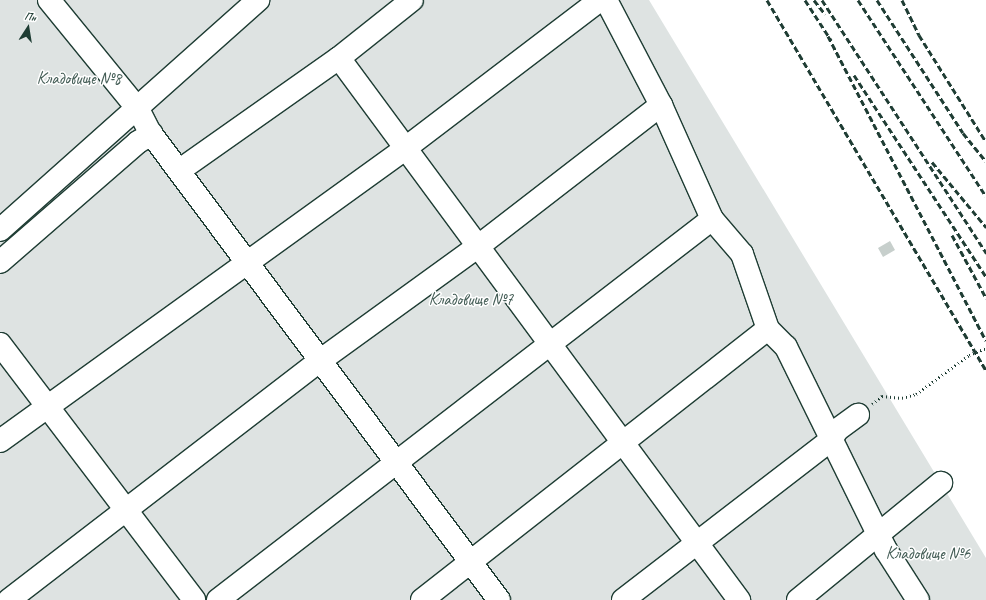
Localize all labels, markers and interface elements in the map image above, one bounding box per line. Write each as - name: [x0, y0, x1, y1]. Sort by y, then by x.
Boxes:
- north arrow: [8, 8, 48, 48]
- text: Пн: [23, 8, 38, 24]
- park label: Кладовище №8: [37, 69, 121, 89]
- park label: Кладовище №7: [429, 290, 513, 310]
- park label: Кладовище №6: [886, 544, 970, 564]

